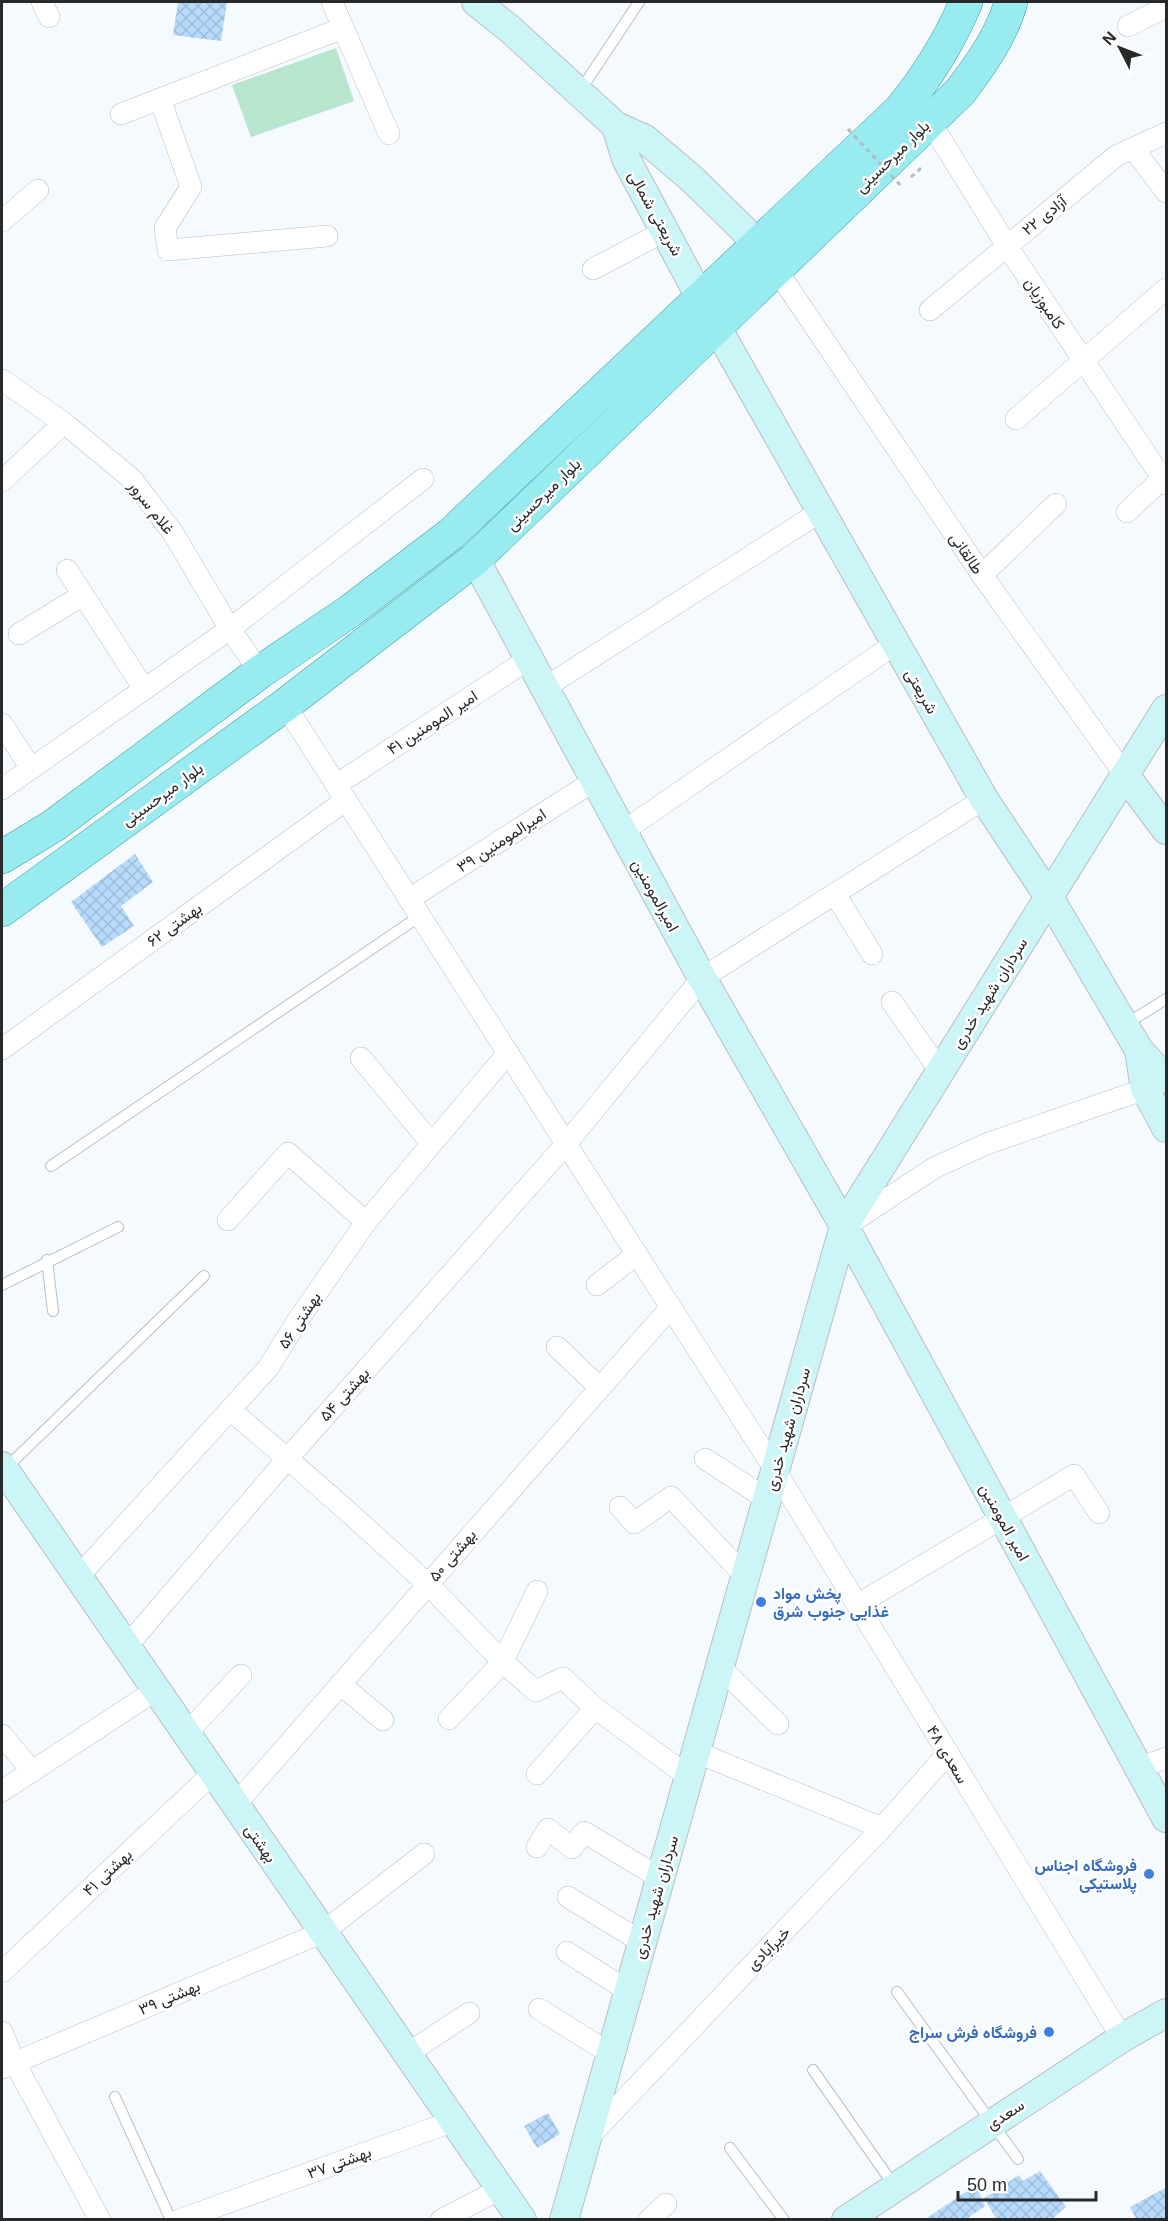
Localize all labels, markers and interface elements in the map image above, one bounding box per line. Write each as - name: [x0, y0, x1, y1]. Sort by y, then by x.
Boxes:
- north arrow: [1090, 18, 1150, 78]
- text: N: [1099, 28, 1119, 48]
- street label: بلوار میرحسینی: [852, 117, 934, 197]
- street label: شریعتی شمالی: [623, 168, 686, 260]
- street label: آزادی ۲۲: [1019, 192, 1072, 240]
- street label: کامبوزیان: [1020, 274, 1068, 333]
- street label: بلوار میرحسینی: [503, 455, 585, 535]
- street label: غلام سرور: [123, 476, 178, 539]
- street label: طالقانی: [945, 529, 987, 578]
- street label: شریعتی: [900, 666, 941, 718]
- street label: امیر المومنین ۴۱: [384, 687, 482, 760]
- street label: بلوار میرحسینی: [118, 759, 207, 831]
- street label: امیرالمومنین ۳۹: [454, 805, 550, 877]
- street label: امیرالمومنین: [627, 856, 682, 935]
- street label: بهشتی ۶۲: [144, 899, 206, 951]
- street label: سرداران شهید خدری: [948, 935, 1032, 1053]
- street label: بهشتی ۵۶: [275, 1289, 326, 1353]
- street label: بهشتی ۵۴: [316, 1364, 374, 1426]
- street label: سرداران شهید خدری: [762, 1365, 815, 1493]
- street label: امیر المومنین: [975, 1481, 1033, 1565]
- street label: بهشتی ۵۰: [425, 1526, 481, 1586]
- place label: پخش مواد غذایی جنوب شرق: [773, 1585, 889, 1622]
- marker: پخش مواد غذایی جنوب شرق: [754, 1595, 768, 1609]
- street label: سعدی ۴۸: [922, 1722, 971, 1787]
- street label: بهشتی: [240, 1821, 280, 1867]
- street label: سرداران شهید خدری: [630, 1833, 683, 1961]
- street label: بهشتی ۴۱: [79, 1846, 137, 1901]
- place label: فروشگاه اجناس پلاستیکی: [1034, 1857, 1137, 1895]
- marker: فروشگاه اجناس پلاستیکی: [1142, 1867, 1156, 1881]
- street label: خیرآبادی: [743, 1923, 795, 1975]
- street label: بهشتی ۳۹: [136, 1977, 203, 2020]
- place label: فروشگاه فرش سراج: [909, 2024, 1037, 2043]
- marker: فروشگاه فرش سراج: [1042, 2025, 1056, 2039]
- street label: سعدی: [983, 2096, 1028, 2135]
- street label: بهشتی ۳۷: [305, 2143, 374, 2184]
- scale bar: [958, 2164, 1096, 2202]
- text: 50 m: [967, 2175, 1007, 2195]

